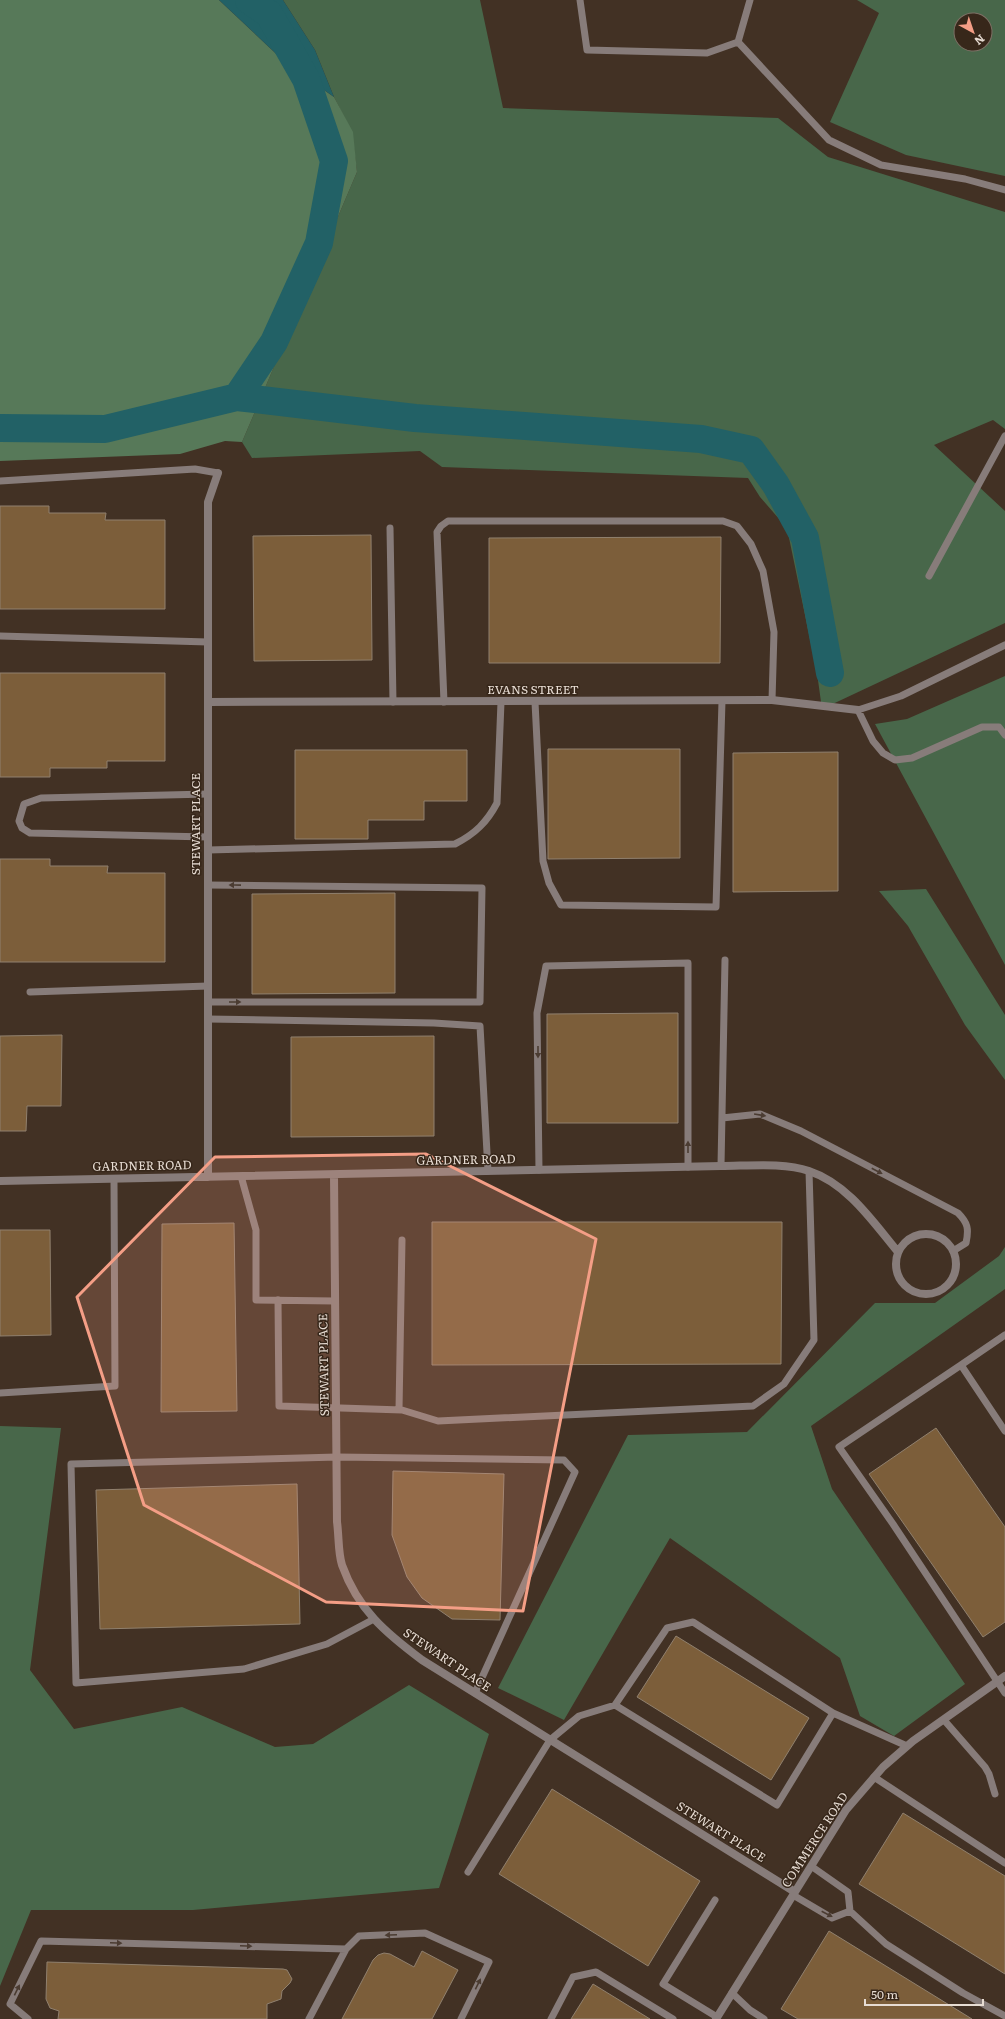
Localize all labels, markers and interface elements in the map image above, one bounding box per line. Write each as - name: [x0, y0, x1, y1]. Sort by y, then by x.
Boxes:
- north arrow: [953, 12, 993, 52]
- text: N: [971, 31, 989, 50]
- street label: EVANS STREET: [487, 680, 579, 698]
- street label: STEWART PLACE: [186, 772, 204, 875]
- one-way arrow: [228, 882, 241, 888]
- one-way arrow: [229, 999, 242, 1005]
- one-way arrow: [535, 1046, 541, 1059]
- one-way arrow: [754, 1112, 766, 1118]
- one-way arrow: [685, 1140, 691, 1153]
- street label: GARDNER ROAD: [416, 1149, 516, 1169]
- street label: GARDNER ROAD: [92, 1155, 192, 1175]
- one-way arrow: [871, 1167, 883, 1174]
- street label: STEWART PLACE: [313, 1313, 333, 1416]
- street label: STEWART PLACE: [400, 1623, 495, 1695]
- street label: COMMERCE ROAD: [777, 1788, 852, 1891]
- street label: STEWART PLACE: [673, 1796, 770, 1866]
- one-way arrow: [821, 1911, 833, 1917]
- one-way arrow: [385, 1931, 397, 1938]
- one-way arrow: [110, 1940, 123, 1946]
- one-way arrow: [240, 1943, 253, 1949]
- one-way arrow: [475, 1978, 482, 1990]
- scale bar: [865, 1981, 983, 2007]
- one-way arrow: [14, 1984, 20, 1996]
- text: 50 m: [871, 1985, 898, 2003]

